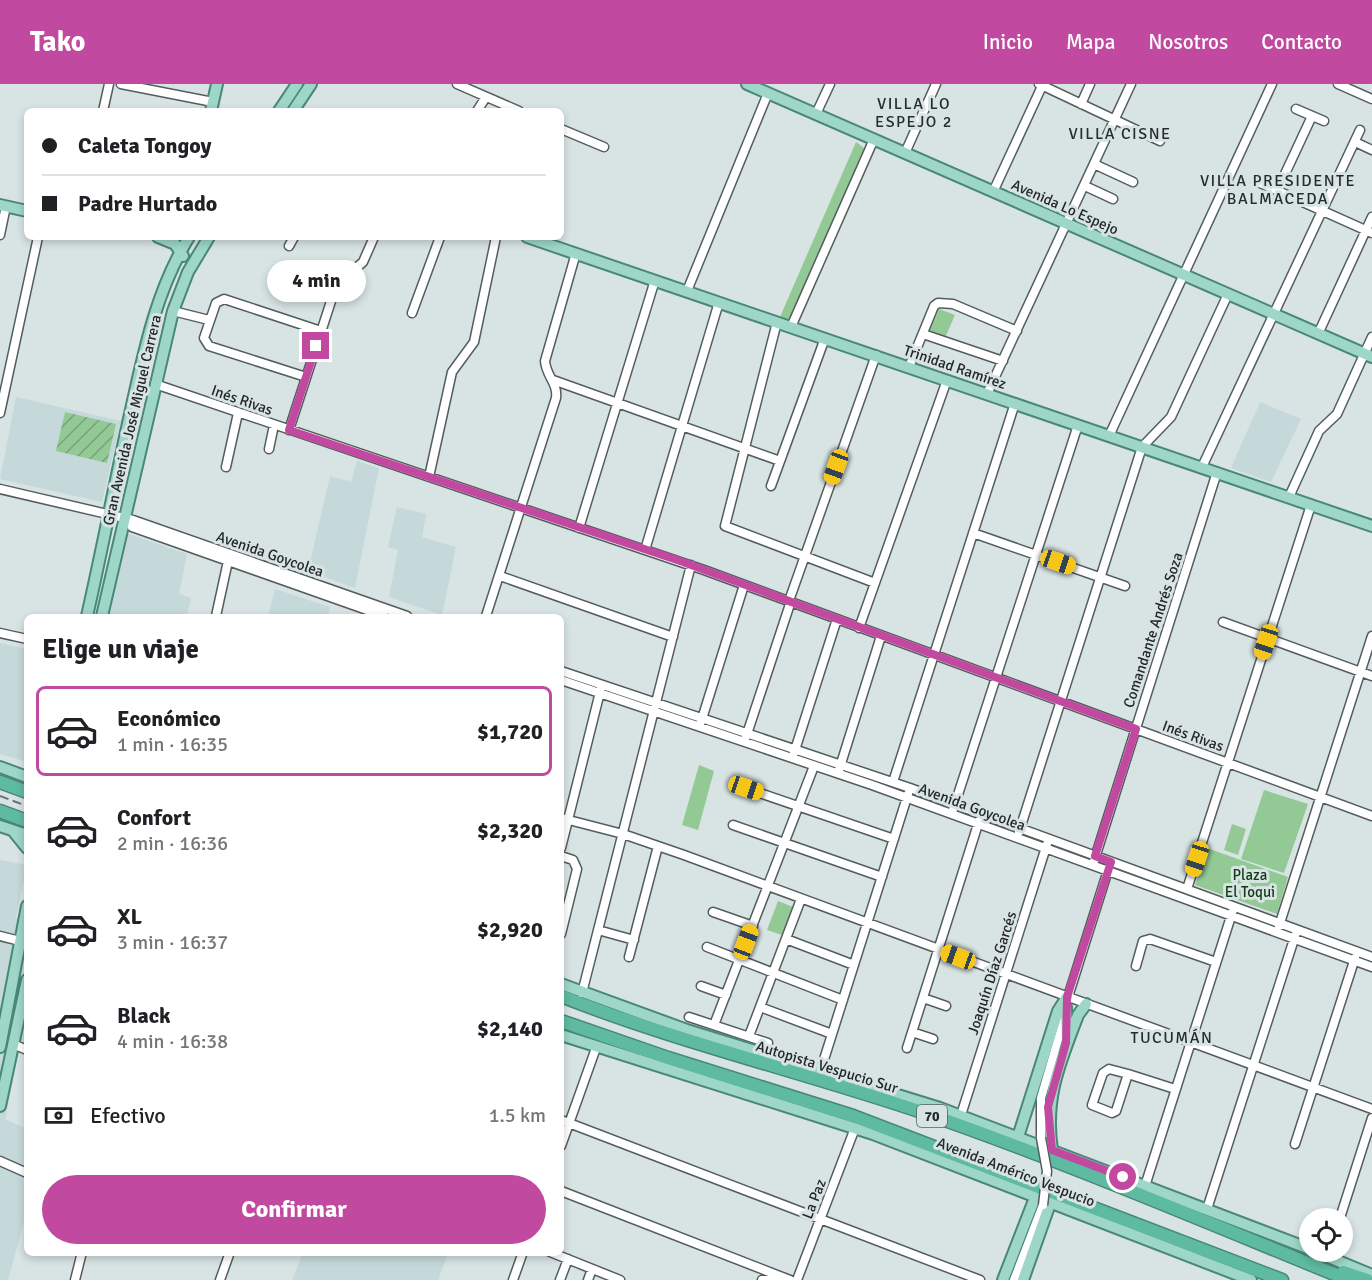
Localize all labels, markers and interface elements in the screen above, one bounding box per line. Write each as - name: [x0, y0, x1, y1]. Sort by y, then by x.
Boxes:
- text: Tako: [30, 25, 85, 59]
- text: Inicio: [983, 29, 1033, 55]
- text: Mapa: [1066, 29, 1115, 55]
- text: Nosotros: [1148, 29, 1228, 55]
- text: Contacto: [1261, 29, 1342, 55]
- district label: VILLA LO ESPEJO 2: [875, 94, 953, 132]
- district label: VILLA CISNE: [1068, 124, 1172, 144]
- text: Caleta Tongoy: [78, 132, 211, 159]
- district label: VILLA PRESIDENTE BALMACEDA: [1200, 171, 1356, 209]
- street label: Avenida Lo Espejo: [1009, 175, 1121, 239]
- text: Padre Hurtado: [78, 190, 217, 217]
- callout: 4 min: [266, 259, 366, 301]
- text: 4 min: [292, 268, 341, 293]
- street label: Gran Avenida José Miguel Carrera: [99, 313, 165, 527]
- route end: [302, 332, 329, 359]
- street label: Trinidad Ramírez: [901, 341, 1009, 393]
- street label: Inés Rivas: [209, 381, 276, 419]
- car: [821, 447, 851, 487]
- street label: Avenida Goycolea: [214, 527, 326, 581]
- car: [1038, 548, 1078, 576]
- street label: Comandante Andrés Soza: [1119, 550, 1187, 710]
- car: [1252, 622, 1280, 662]
- text: Elige un viaje: [42, 633, 199, 666]
- icon: car: [45, 704, 99, 758]
- text: Económico: [117, 705, 221, 732]
- street label: Inés Rivas: [1160, 717, 1226, 756]
- text: $1,720: [477, 718, 543, 745]
- text: 1 min · 16:35: [117, 732, 228, 757]
- car: [726, 774, 766, 802]
- street label: Avenida Goycolea: [916, 779, 1028, 835]
- icon: car: [45, 803, 99, 857]
- text: Confort: [117, 804, 191, 831]
- text: $2,320: [477, 817, 543, 844]
- text: 2 min · 16:36: [117, 831, 228, 856]
- car: [1183, 839, 1211, 879]
- park label: Plaza El Toqui: [1225, 866, 1275, 901]
- icon: car: [45, 902, 99, 956]
- text: XL: [117, 903, 142, 930]
- street label: Joaquín Díaz Garcés: [964, 909, 1021, 1037]
- text: $2,920: [477, 916, 543, 943]
- car: [731, 922, 761, 962]
- text: 3 min · 16:37: [117, 930, 228, 955]
- car: [938, 942, 978, 972]
- icon: car: [45, 1001, 99, 1055]
- text: Black: [117, 1002, 171, 1029]
- text: $2,140: [477, 1015, 543, 1042]
- district label: TUCUMÁN: [1131, 1028, 1213, 1048]
- text: 4 min · 16:38: [117, 1029, 228, 1054]
- street label: Autopista Vespucio Sur: [754, 1037, 901, 1097]
- icon: cash: [42, 1099, 75, 1132]
- text: Efectivo: [90, 1102, 166, 1129]
- text: 1.5 km: [489, 1103, 546, 1128]
- road number: 70: [917, 1105, 947, 1127]
- street label: Avenida Américo Vespucio: [934, 1134, 1098, 1211]
- route start: [1109, 1163, 1136, 1190]
- button: Confirmar: [42, 1175, 546, 1244]
- street label: La Paz: [798, 1176, 830, 1221]
- map controls: [1299, 1208, 1353, 1262]
- button: locate: [1299, 1208, 1353, 1262]

